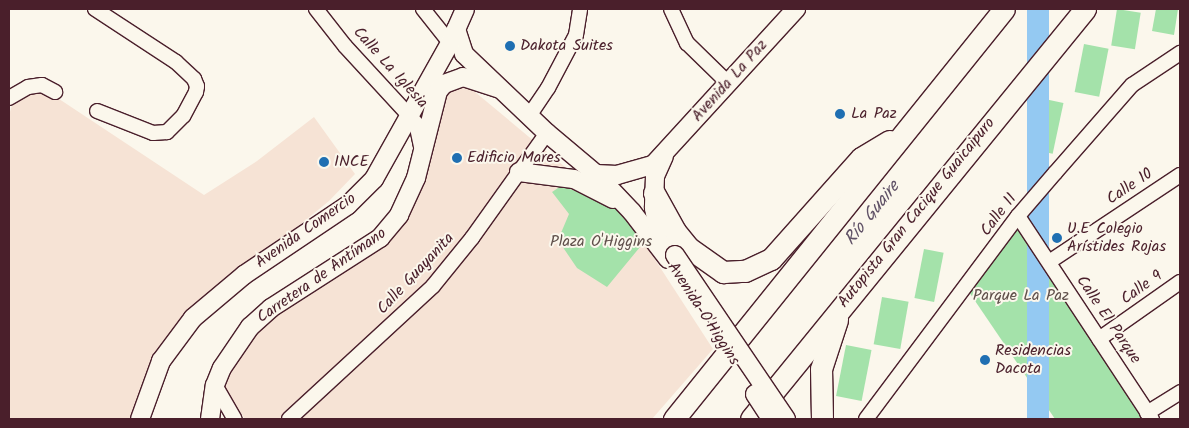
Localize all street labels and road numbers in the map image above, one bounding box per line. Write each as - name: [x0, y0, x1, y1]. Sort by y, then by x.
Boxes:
- street label: Calle La Iglesia: [348, 23, 432, 113]
- street label: Avenida La Paz: [688, 36, 772, 126]
- street label: Autopista Gran Cacique Guaicaipuro: [834, 114, 1000, 312]
- street label: Calle 10: [1103, 165, 1157, 209]
- street label: Avenida Comercio: [252, 189, 360, 273]
- street label: Calle 11: [977, 190, 1021, 240]
- street label: Carretera de Antímano: [254, 224, 390, 328]
- street label: Calle Guayanita: [373, 229, 459, 319]
- street label: Avenida O'Higgins: [663, 259, 743, 369]
- street label: Calle 9: [1118, 267, 1166, 309]
- street label: Calle El Parque: [1071, 272, 1145, 368]

